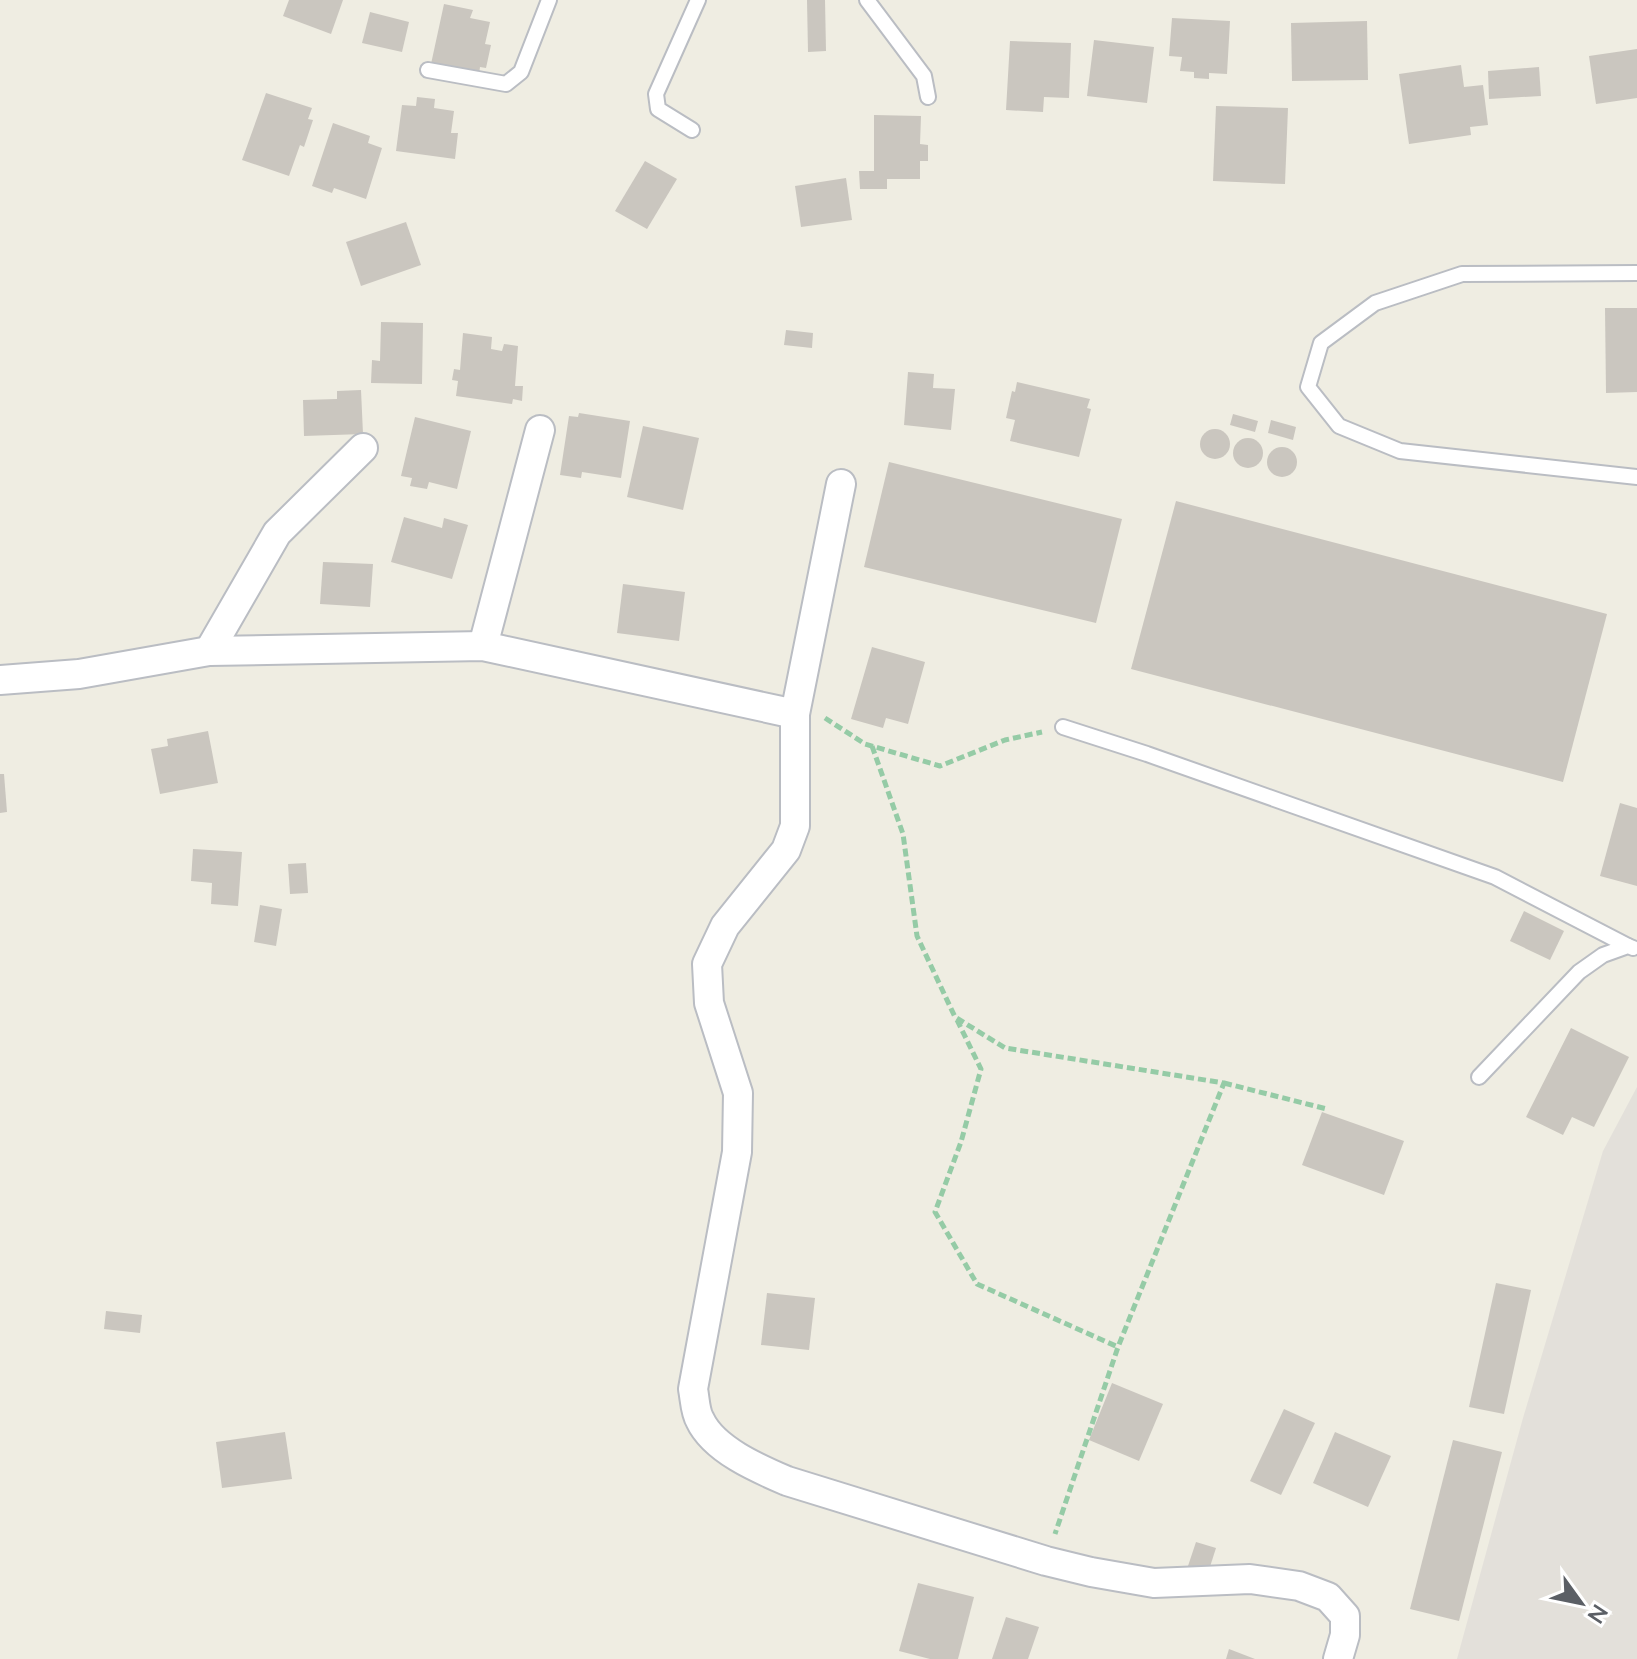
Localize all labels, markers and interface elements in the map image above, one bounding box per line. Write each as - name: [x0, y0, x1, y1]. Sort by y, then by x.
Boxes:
- north arrow: [1541, 1563, 1621, 1643]
- text: N: [1582, 1600, 1614, 1629]

